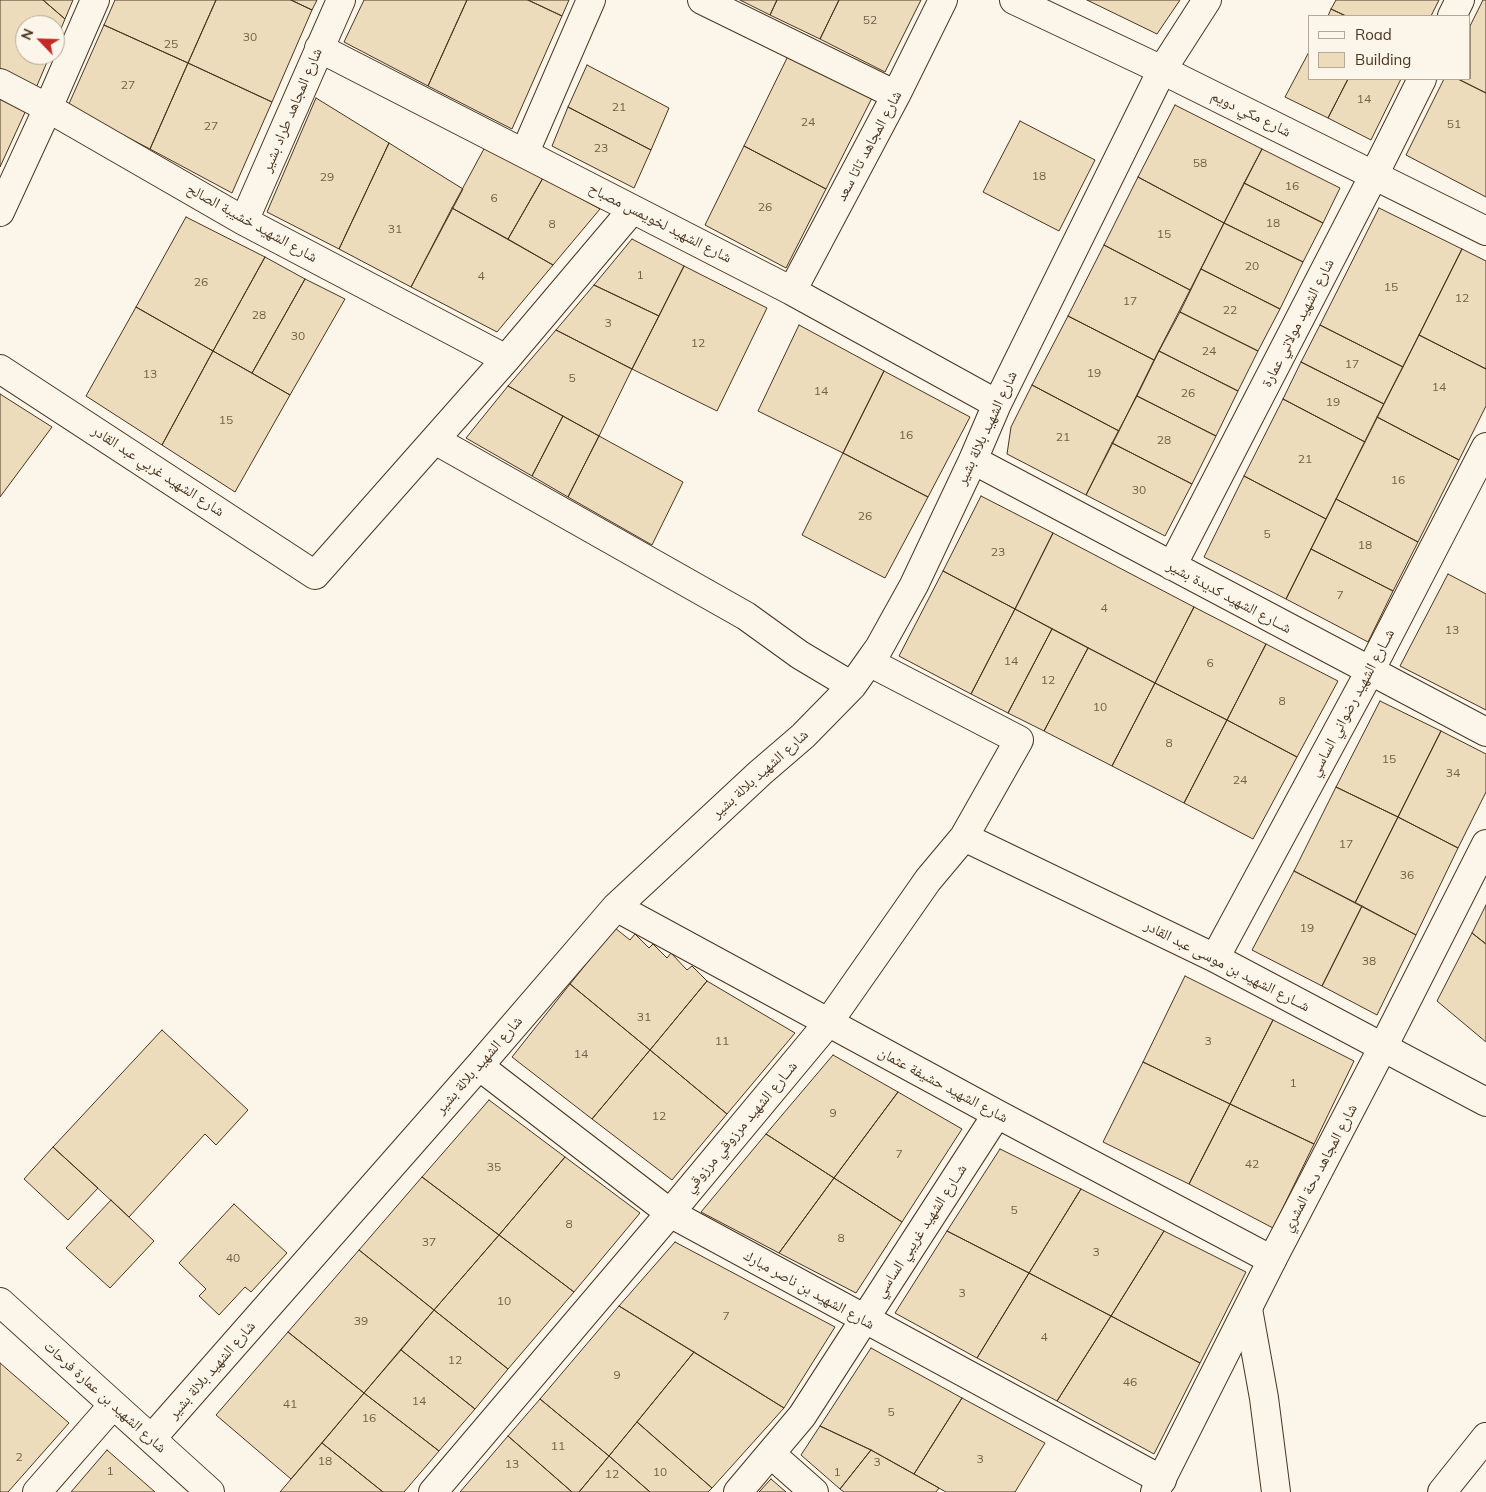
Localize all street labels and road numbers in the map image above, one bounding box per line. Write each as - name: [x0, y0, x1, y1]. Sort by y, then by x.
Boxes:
- street label: شارع المجاهد طراد بشير: [258, 45, 326, 175]
- street label: شارع مكي دويم: [1208, 87, 1294, 141]
- street label: شارع المجاهد تاتا سعد: [832, 88, 906, 204]
- street label: شارع الشهيد لخويمس مصباح: [585, 179, 735, 267]
- street label: شارع الشهيد خشيبة الصالح: [184, 180, 320, 266]
- street label: شارع الشهيد مولاتي عمارة: [1258, 256, 1338, 390]
- street label: شارع الشهيد بلالة بشير: [953, 368, 1021, 488]
- street label: شارع الشهيد غربي عبد القادر: [88, 421, 228, 521]
- street label: شــارع الشهيد كديدة بشير: [1164, 556, 1294, 638]
- street label: شــارع الشهيد رضواني الساسي: [1305, 626, 1399, 780]
- street label: شارع الشهيد بلالة بشير: [708, 726, 812, 822]
- street label: شــارع الشهيد بن موسى عبد القادر: [1141, 916, 1313, 1016]
- street label: شارع الشهيد بلالة بشير: [432, 1012, 526, 1118]
- street label: شارع الشهيد حشيفة عثمان: [875, 1043, 1011, 1127]
- street label: شــارع الشهيد مرزوقي مرزوقي: [681, 1058, 801, 1196]
- street label: شارع المجاهد دحة المشري: [1279, 1101, 1361, 1235]
- street label: شــارع الشهيد غريبي الساسي: [871, 1161, 971, 1301]
- street label: شارع الشهيد بن ناصر مبارك: [740, 1247, 878, 1333]
- street label: شارع الشهيد بلالة بشير: [165, 1317, 259, 1423]
- street label: شارع الشهيد بن عمارة فرحات: [40, 1337, 170, 1457]

